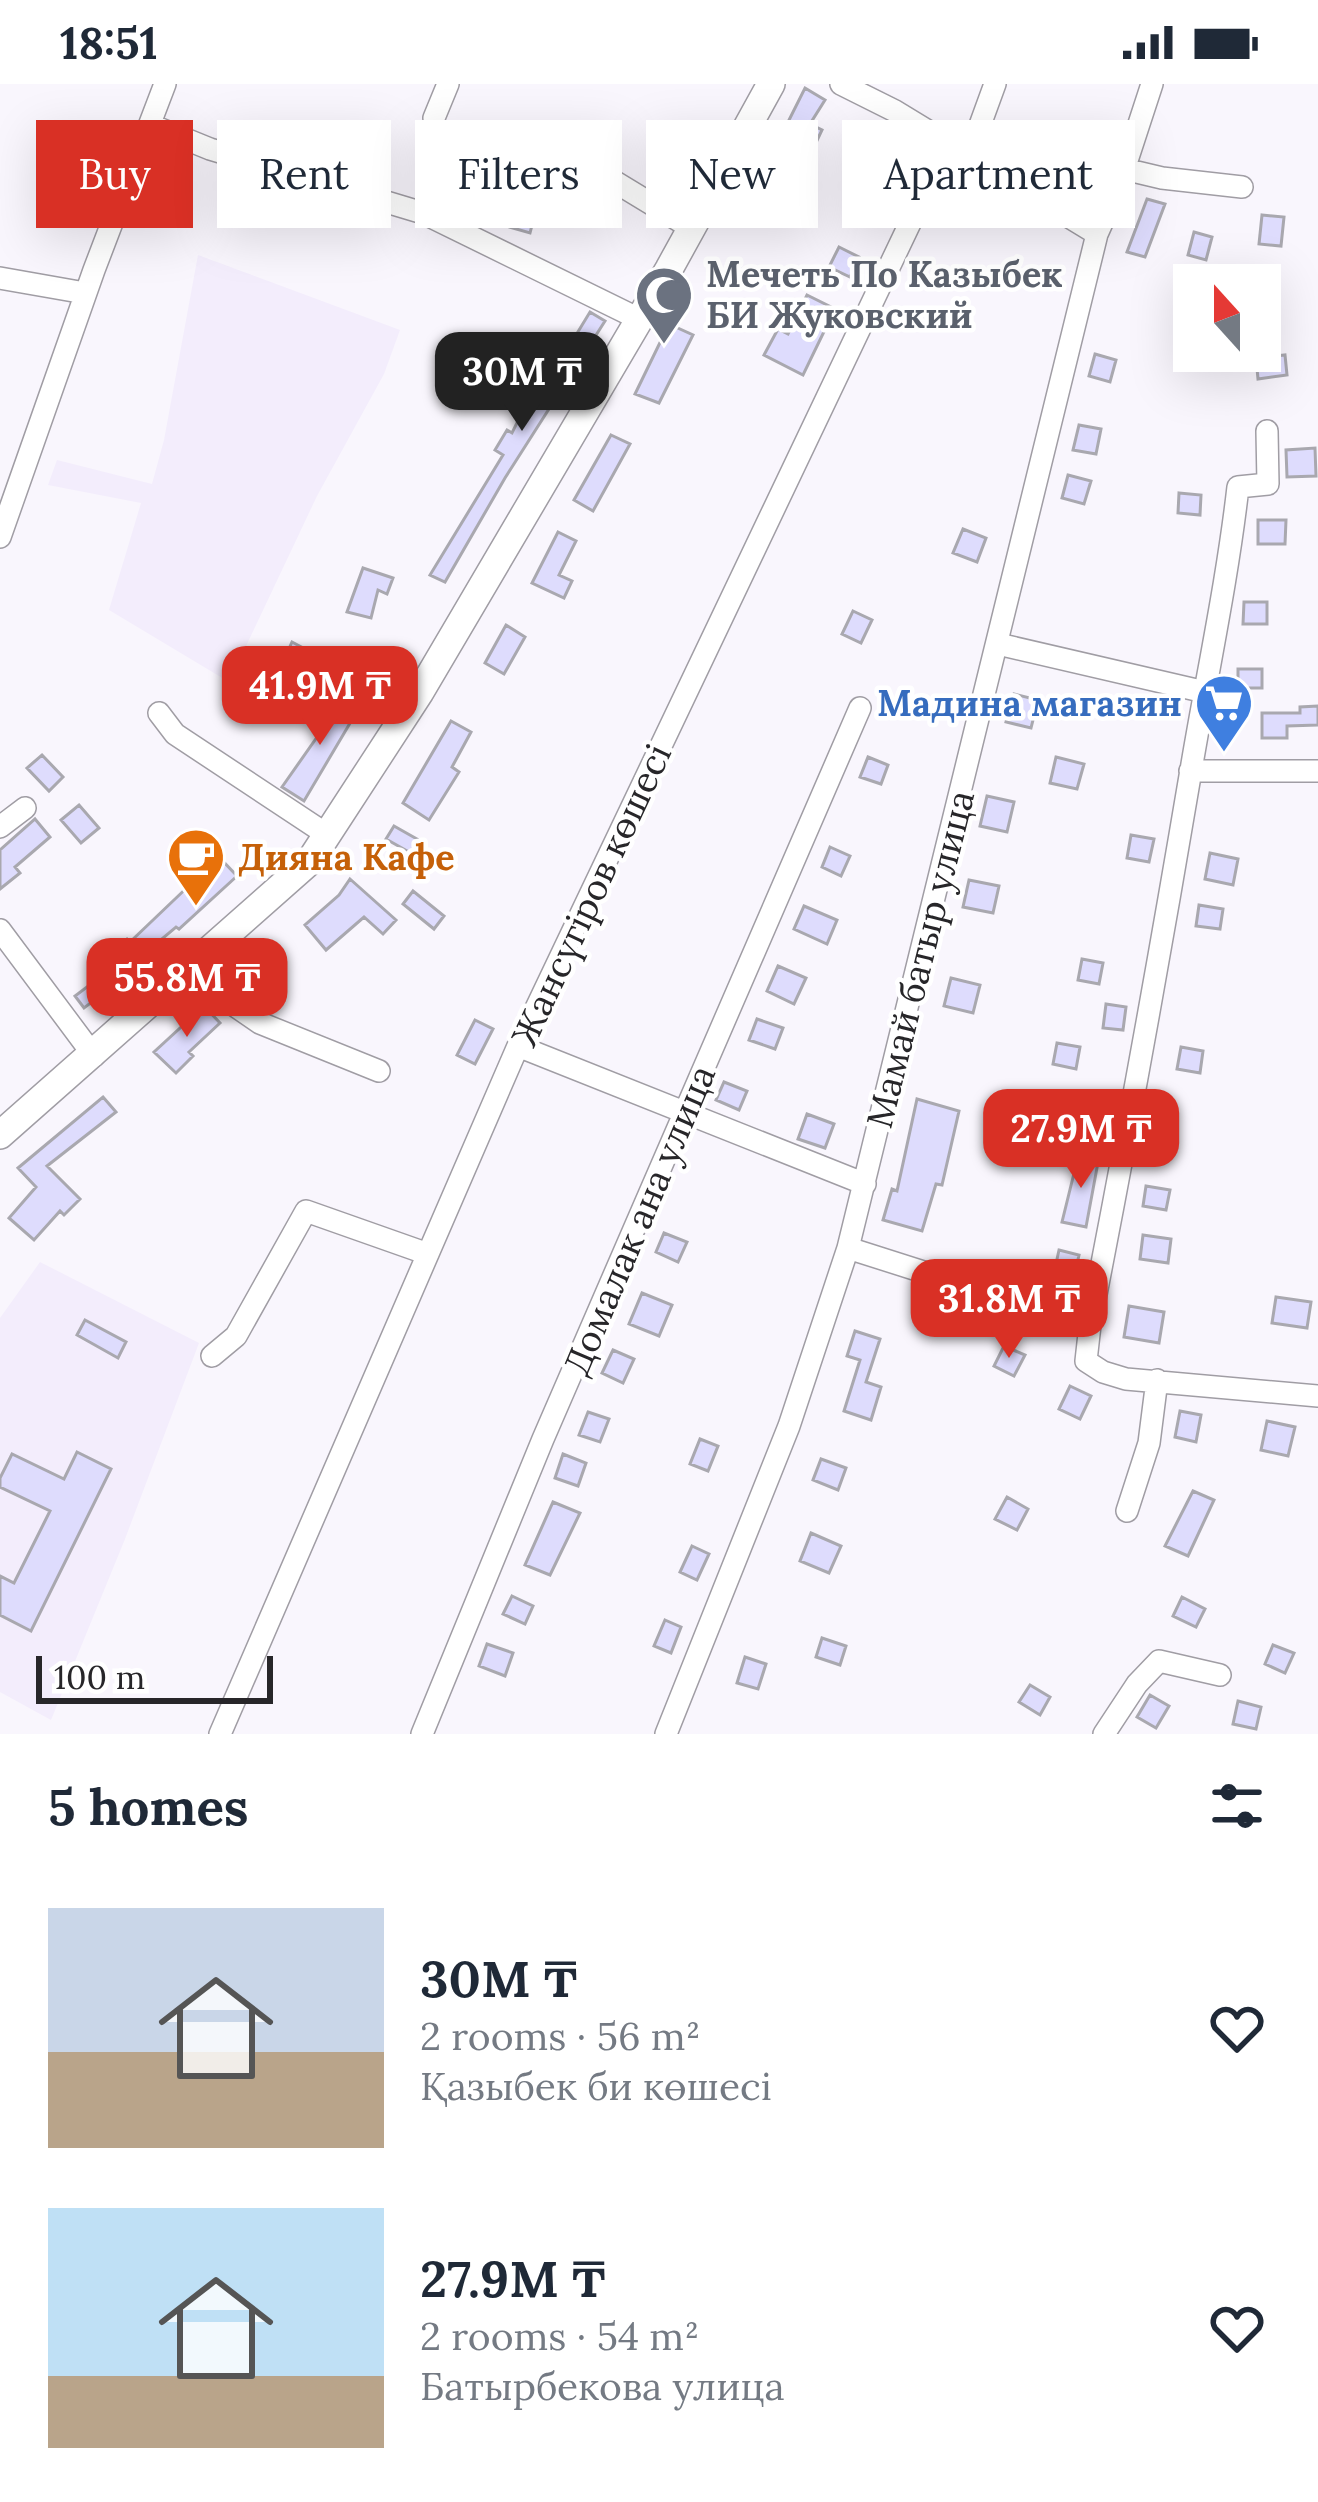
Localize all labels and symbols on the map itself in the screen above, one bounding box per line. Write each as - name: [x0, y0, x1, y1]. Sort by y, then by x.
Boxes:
- place label: Мечеть По Казыбек БИ Жуковский: [706, 251, 1063, 338]
- mosque icon: Мечеть По Казыбек БИ Жуковский: [633, 264, 695, 346]
- north arrow: [1173, 264, 1281, 372]
- pin: 30M ₸: [438, 332, 606, 434]
- pin: 41.9M ₸: [209, 646, 431, 748]
- supermarket icon: Мадина магазин: [1193, 672, 1255, 754]
- place label: Мадина магазин: [877, 680, 1182, 726]
- street label: Жансүгіров көшесі: [501, 737, 681, 1053]
- street label: Мамай батыр улица: [856, 786, 984, 1132]
- cafe icon: Дияна Кафе: [165, 826, 227, 908]
- place label: Дияна Кафе: [238, 834, 455, 880]
- pin: 55.8M ₸: [76, 938, 298, 1040]
- street label: Домалак ана улица: [553, 1058, 725, 1382]
- pin: 27.9M ₸: [970, 1089, 1192, 1191]
- pin: 31.8M ₸: [898, 1259, 1120, 1361]
- scale bar: [36, 1650, 273, 1703]

